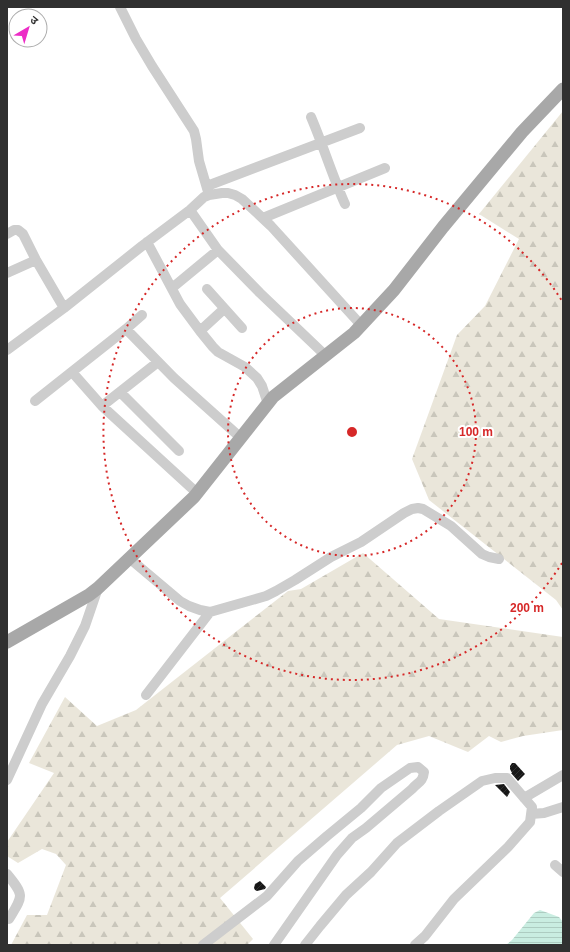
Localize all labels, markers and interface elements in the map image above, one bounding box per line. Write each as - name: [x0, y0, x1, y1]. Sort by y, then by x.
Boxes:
- north arrow: [8, 8, 48, 48]
- text: उ: [28, 13, 41, 27]
- centre of rings: [345, 425, 359, 439]
- text: 100 m: [459, 425, 493, 439]
- text: 200 m: [510, 601, 544, 615]

